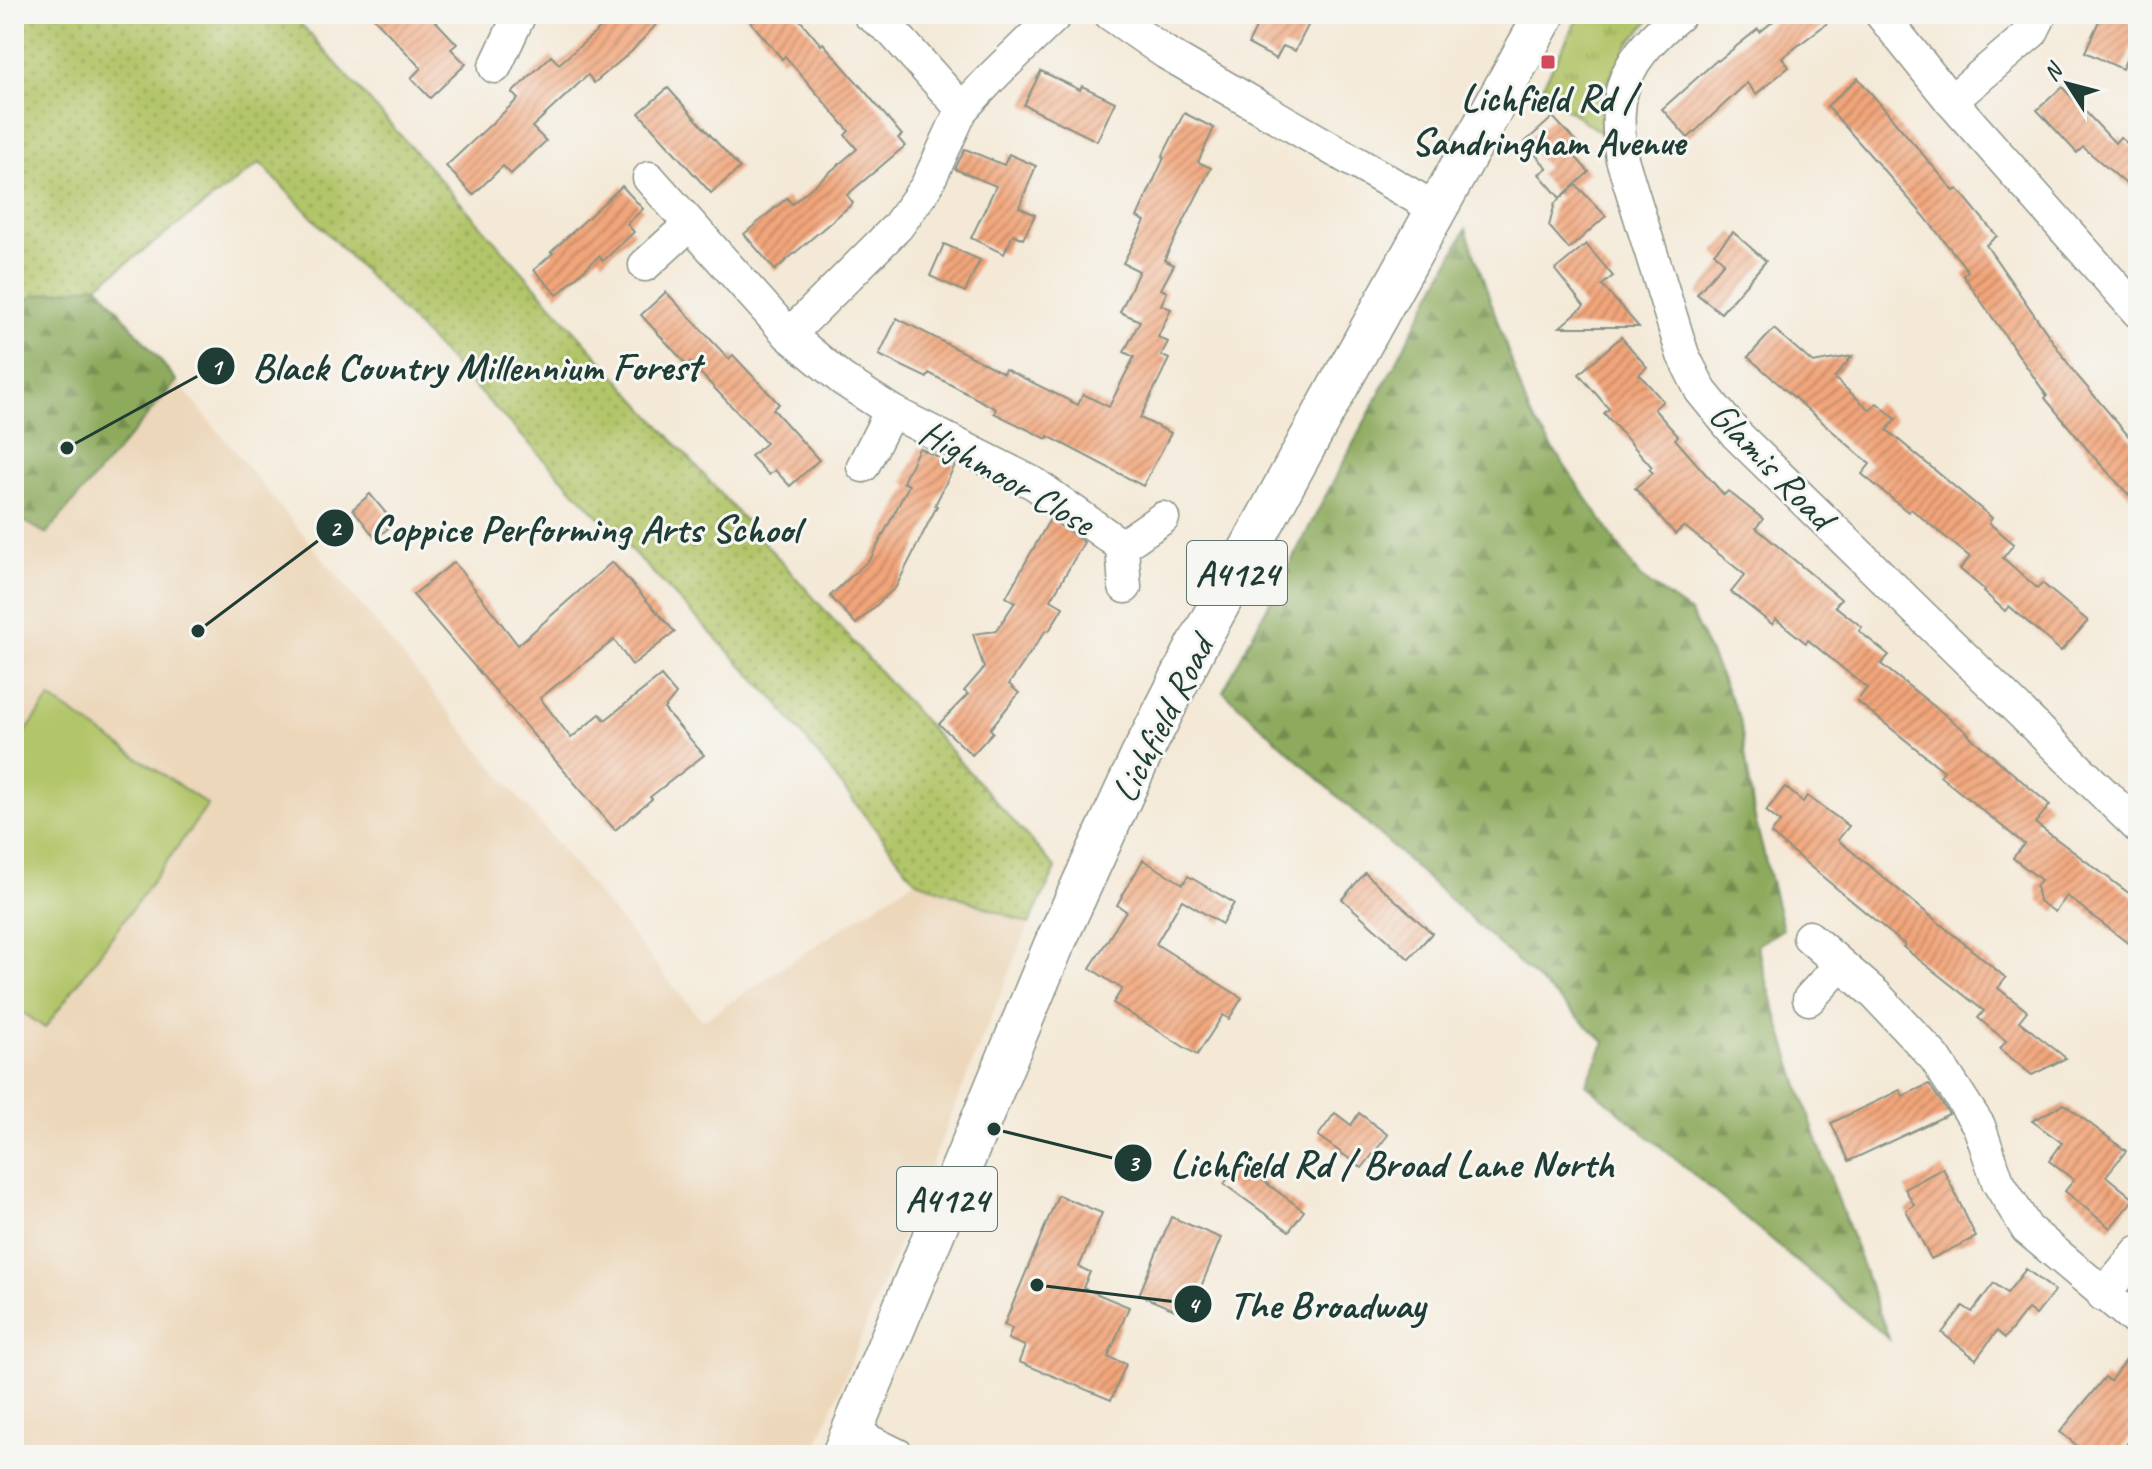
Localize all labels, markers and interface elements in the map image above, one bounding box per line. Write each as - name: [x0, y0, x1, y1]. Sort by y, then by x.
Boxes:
- north arrow: [2028, 44, 2108, 124]
- marker: Lichfield Rd / Sandringham Avenue: [1539, 53, 1557, 71]
- text: N: [2037, 56, 2070, 87]
- place label: Lichfield Rd / Sandringham Avenue: [1411, 75, 1688, 166]
- callout: Black Country Millennium Forest: [196, 334, 717, 398]
- text: Black Country Millennium Forest: [252, 342, 706, 392]
- text: 1: [211, 352, 225, 382]
- street label: Glamis Road: [1699, 392, 1848, 543]
- street label: Highmoor Close: [911, 409, 1105, 548]
- callout: Coppice Performing Arts School: [315, 496, 816, 560]
- text: Coppice Performing Arts School: [370, 504, 806, 554]
- text: 2: [330, 513, 343, 543]
- road number: A4124: [1187, 541, 1287, 605]
- street label: Lichfield Road: [1101, 623, 1227, 810]
- callout: Lichfield Rd / Broad Lane North: [1113, 1131, 1631, 1195]
- text: Lichfield Rd / Broad Lane North: [1170, 1139, 1615, 1189]
- text: 3: [1128, 1148, 1141, 1178]
- road number: A4124: [897, 1167, 997, 1231]
- callout: The Broadway: [1173, 1272, 1440, 1336]
- text: The Broadway: [1229, 1280, 1428, 1330]
- text: 4: [1188, 1290, 1202, 1320]

